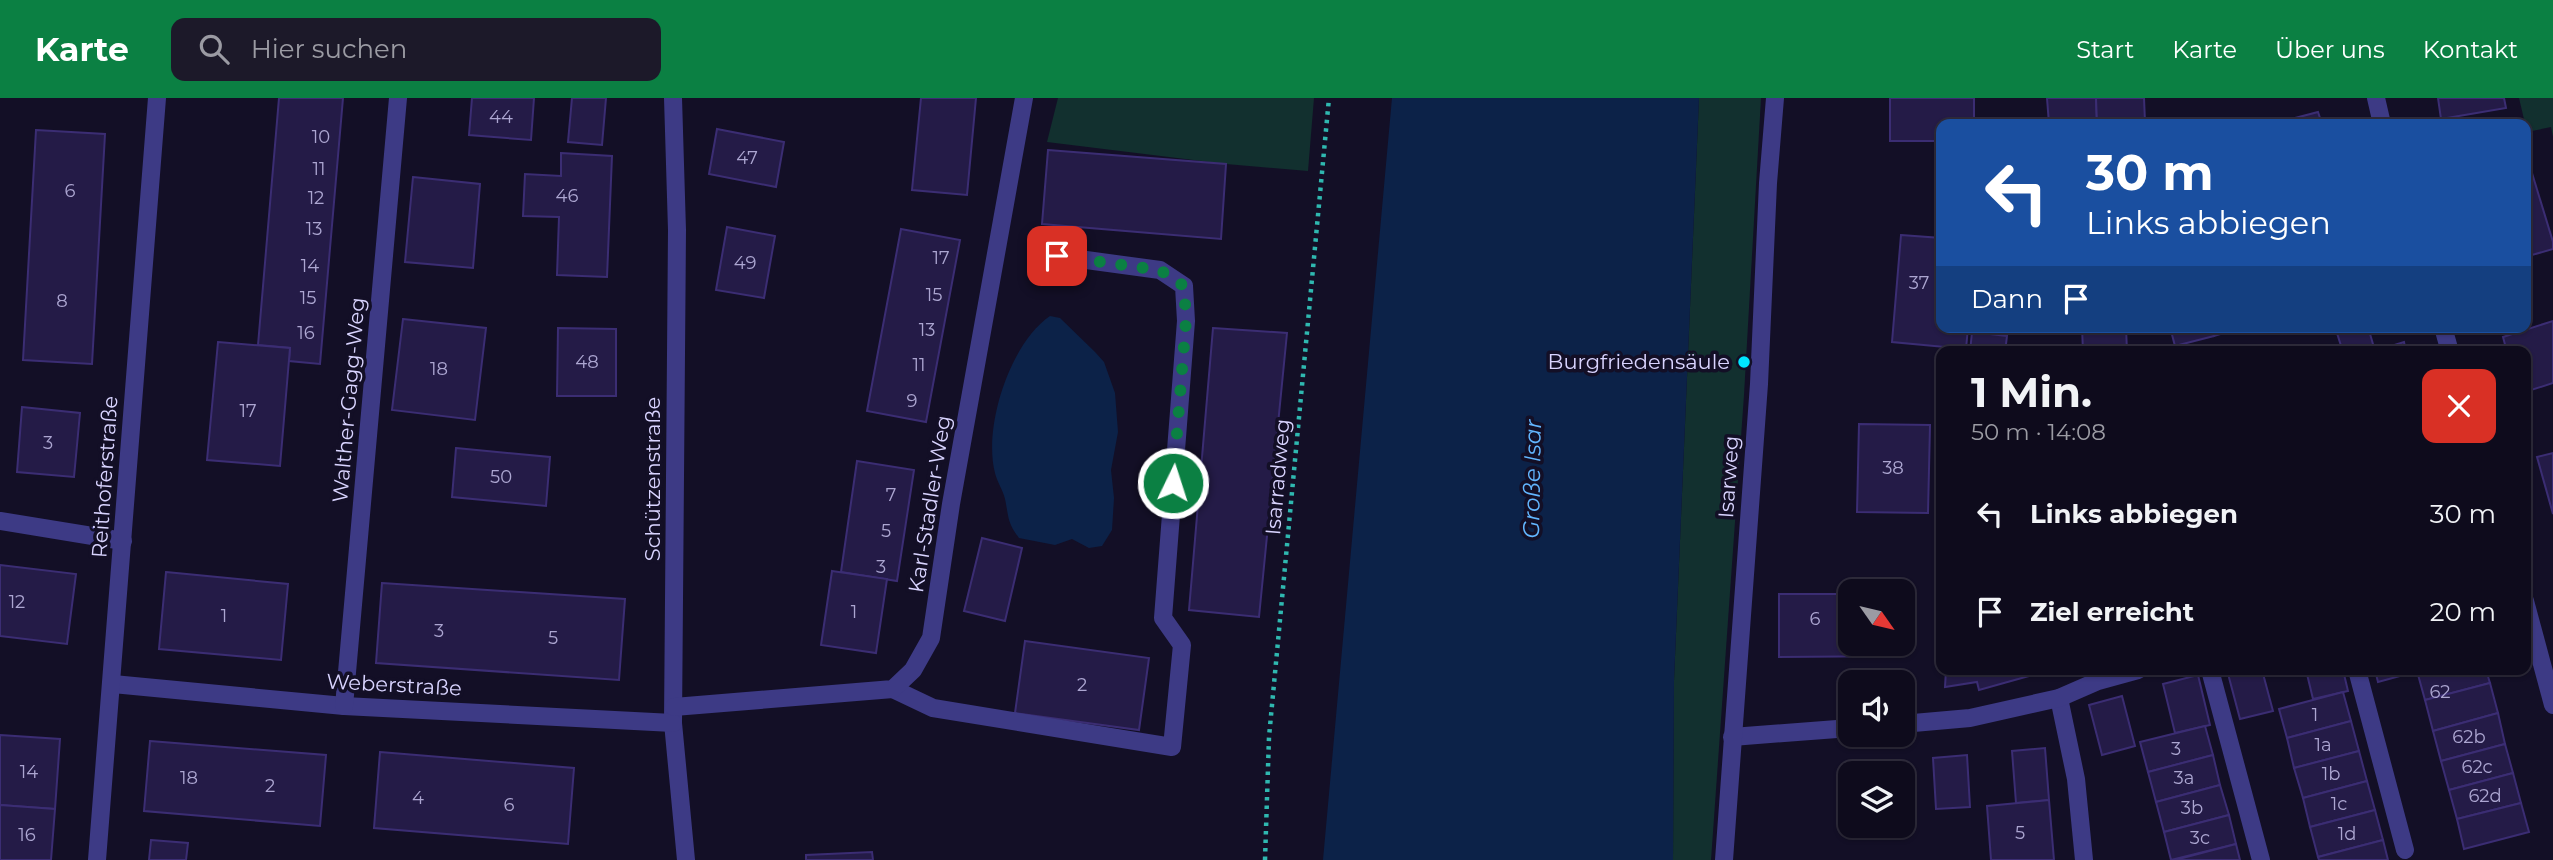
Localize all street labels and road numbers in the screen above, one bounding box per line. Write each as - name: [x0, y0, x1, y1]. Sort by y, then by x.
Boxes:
- street label: Walther-Gagg-Weg: [327, 296, 370, 504]
- street label: Reithoferstraße: [86, 395, 123, 559]
- street label: Schützenstraße: [640, 397, 665, 561]
- street label: Karl-Stadler-Weg: [903, 413, 956, 595]
- street label: Isarradweg: [1260, 418, 1295, 536]
- street label: Isarweg: [1713, 435, 1744, 519]
- street label: Weberstraße: [326, 668, 462, 701]

